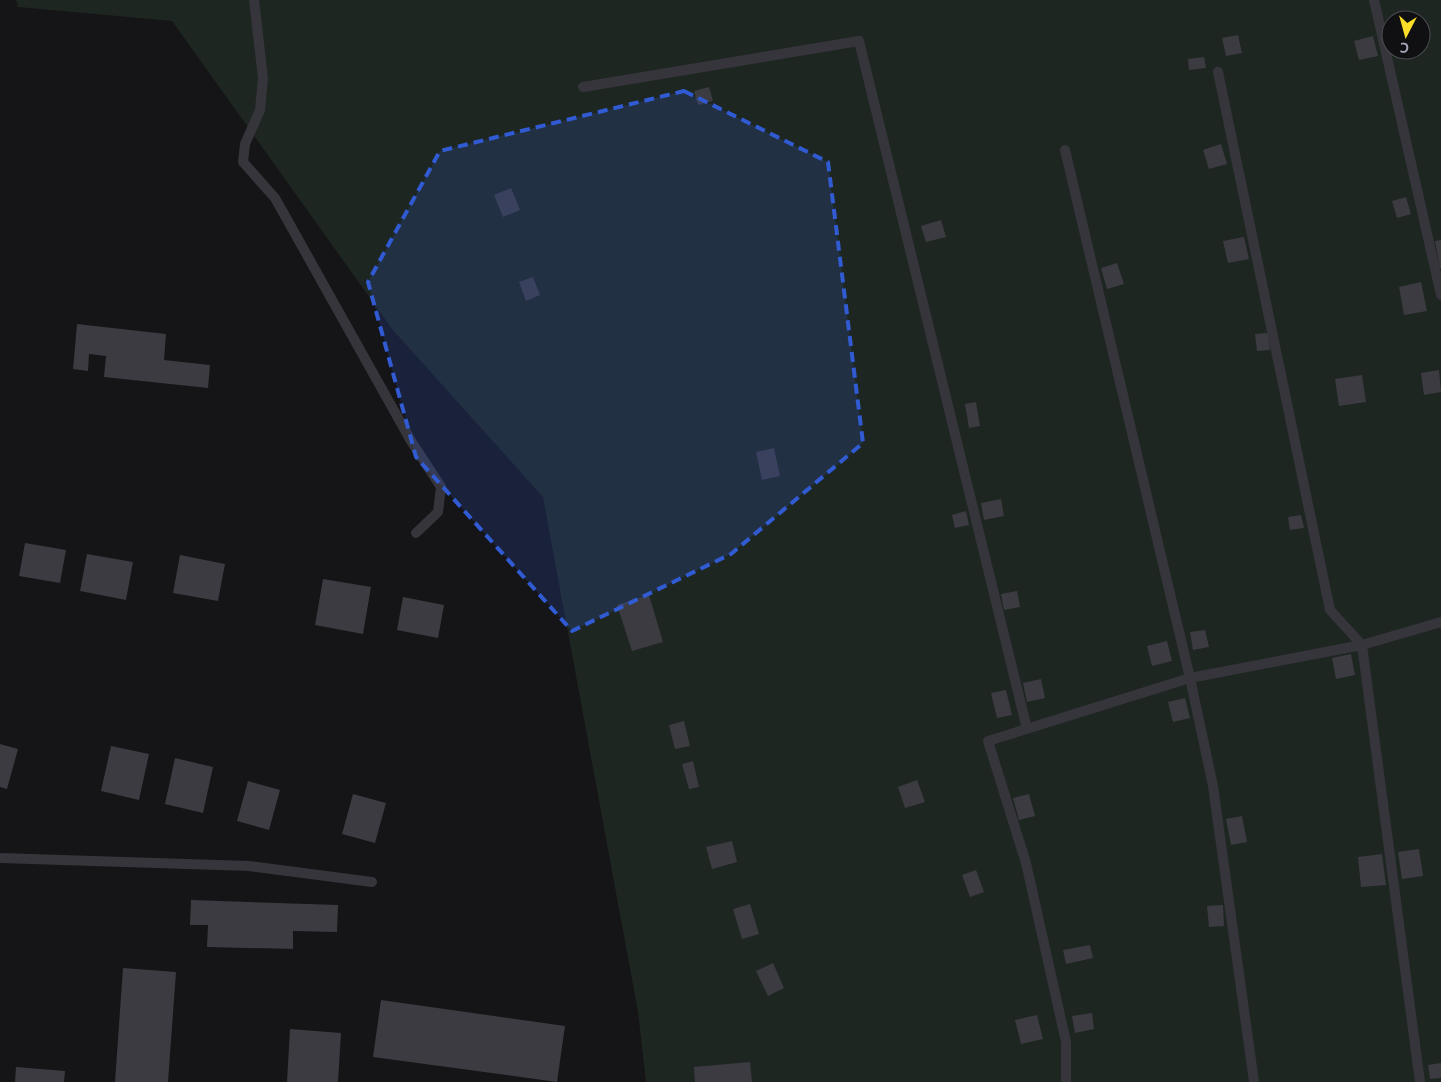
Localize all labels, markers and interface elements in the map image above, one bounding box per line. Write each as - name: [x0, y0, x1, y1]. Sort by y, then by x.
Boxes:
- north arrow: [1381, 10, 1431, 60]
- text: С: [1399, 39, 1410, 56]

